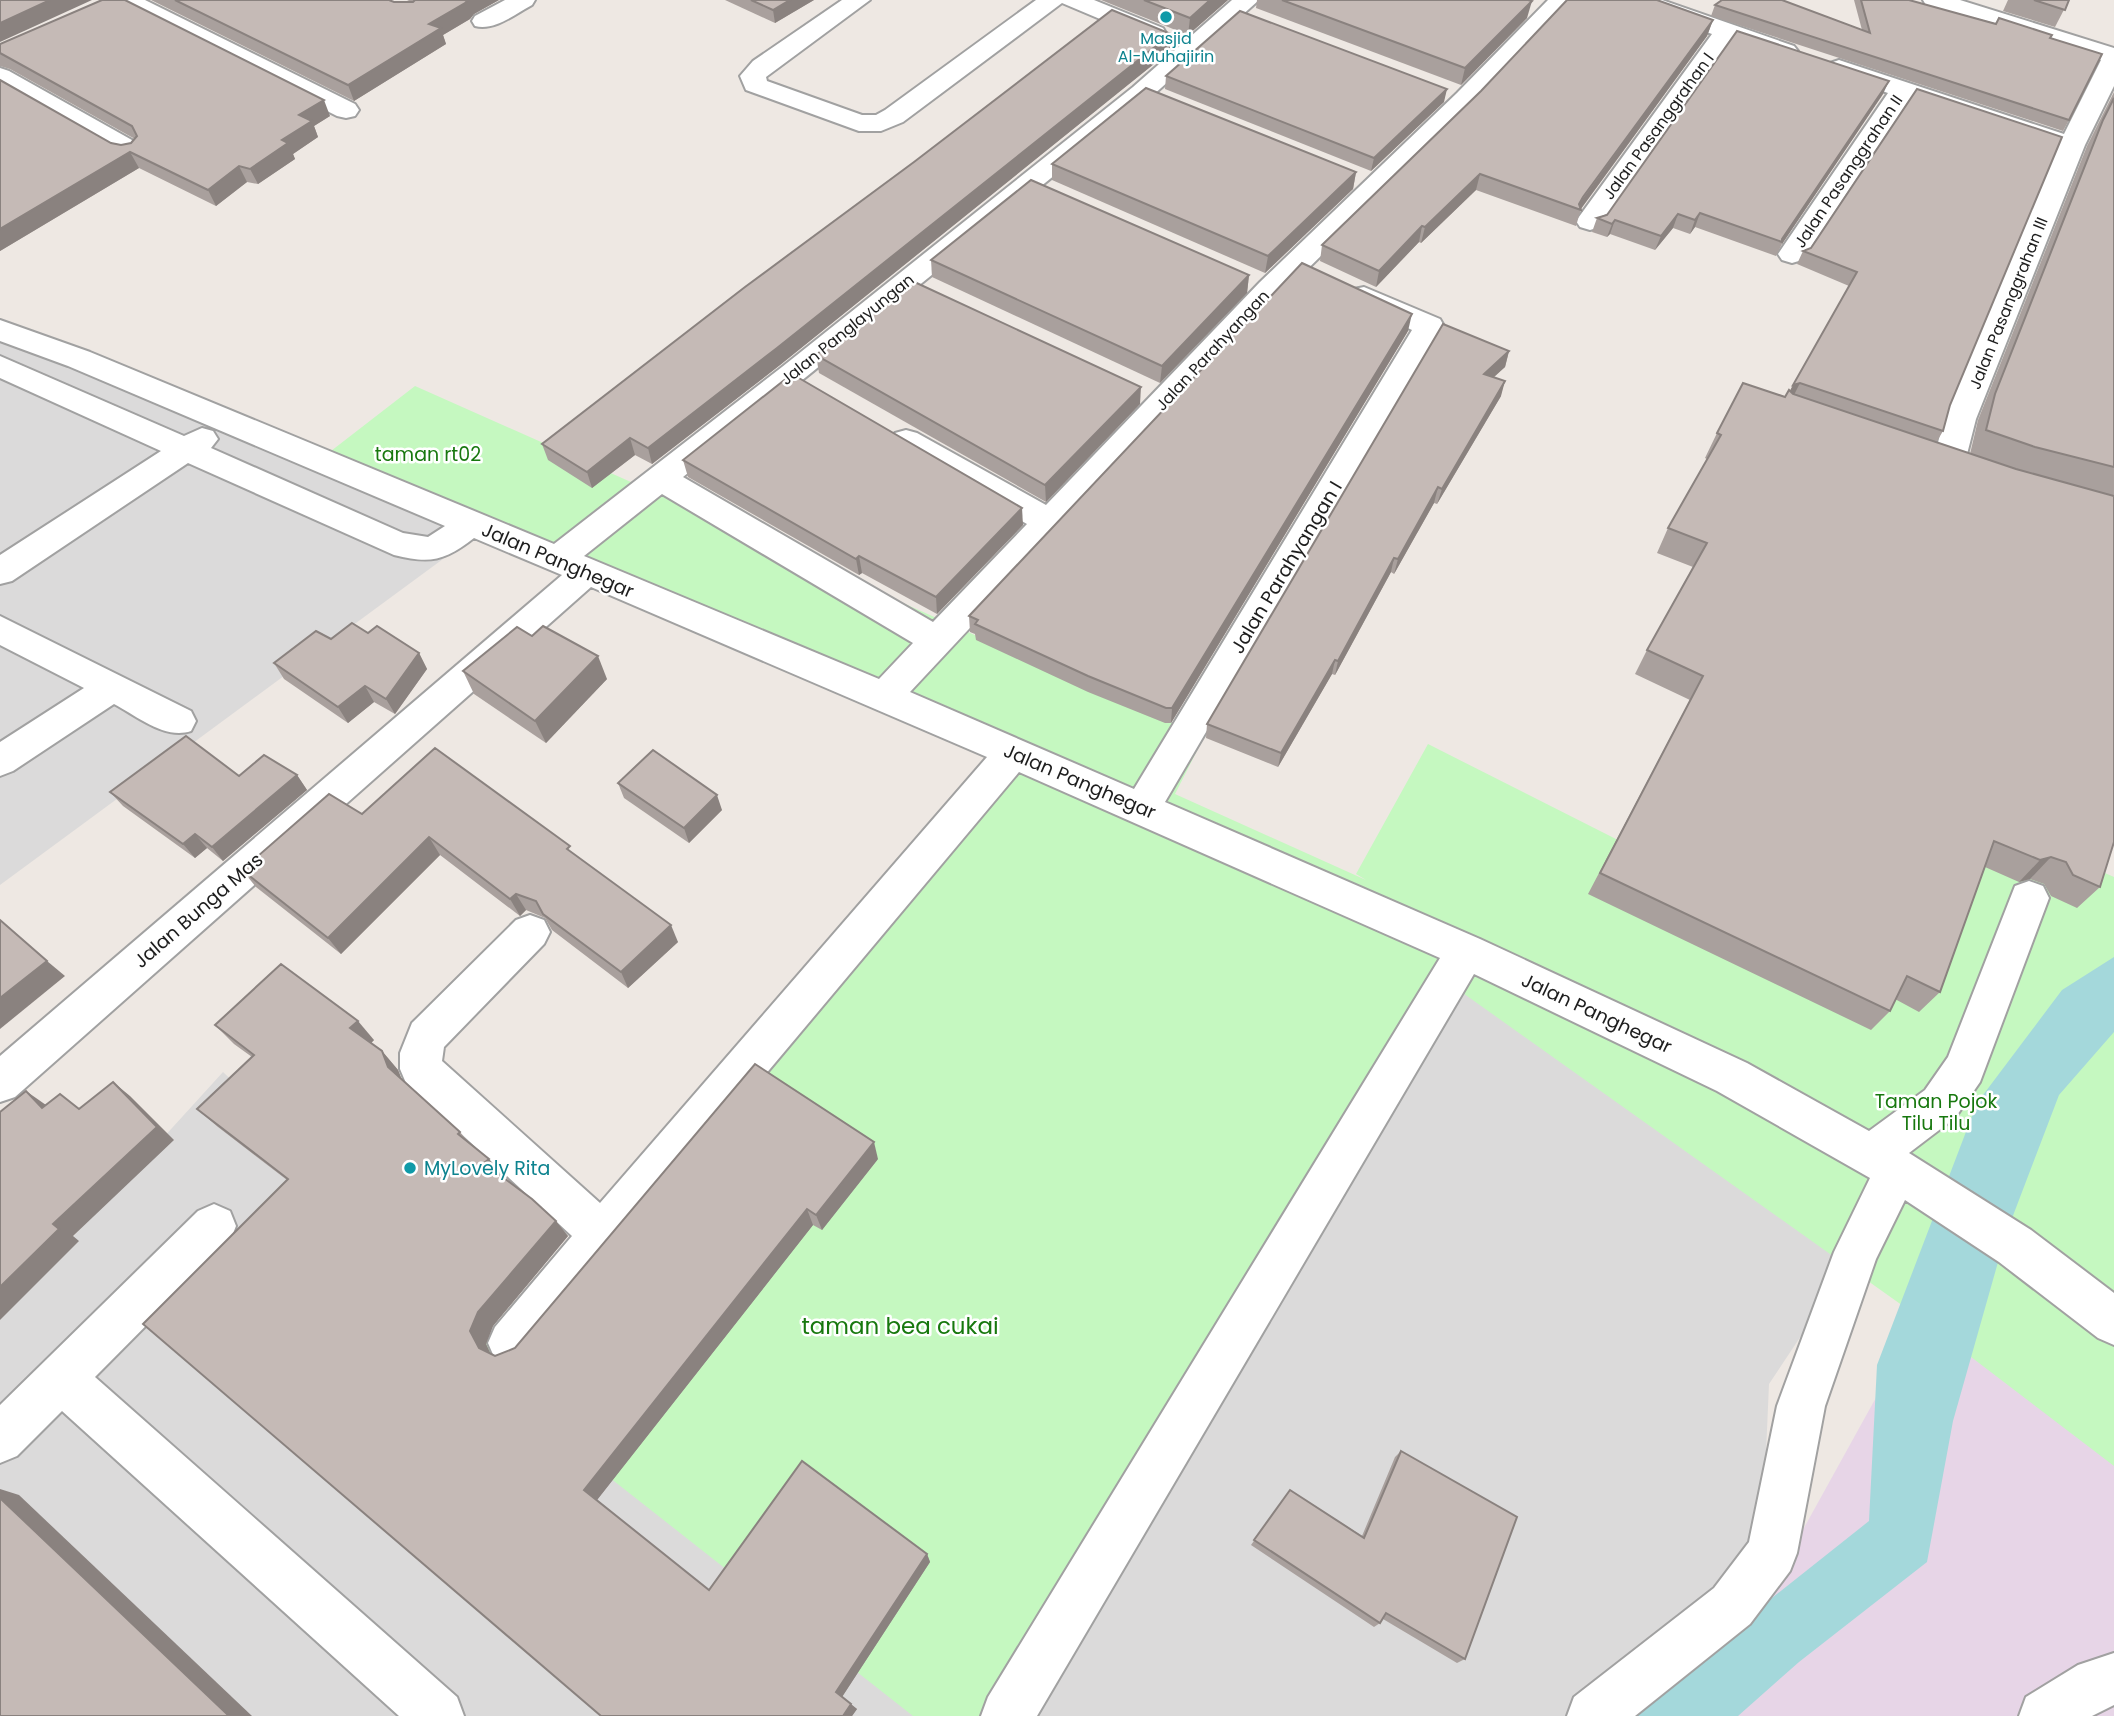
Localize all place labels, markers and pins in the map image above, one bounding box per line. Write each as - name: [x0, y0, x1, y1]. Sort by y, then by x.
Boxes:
- marker: Masjid Al-Muhajirin: [1158, 9, 1174, 25]
- place label: Masjid Al-Muhajirin: [1118, 27, 1214, 68]
- place label: MyLovely Rita: [424, 1155, 550, 1182]
- marker: MyLovely Rita: [402, 1160, 418, 1176]

